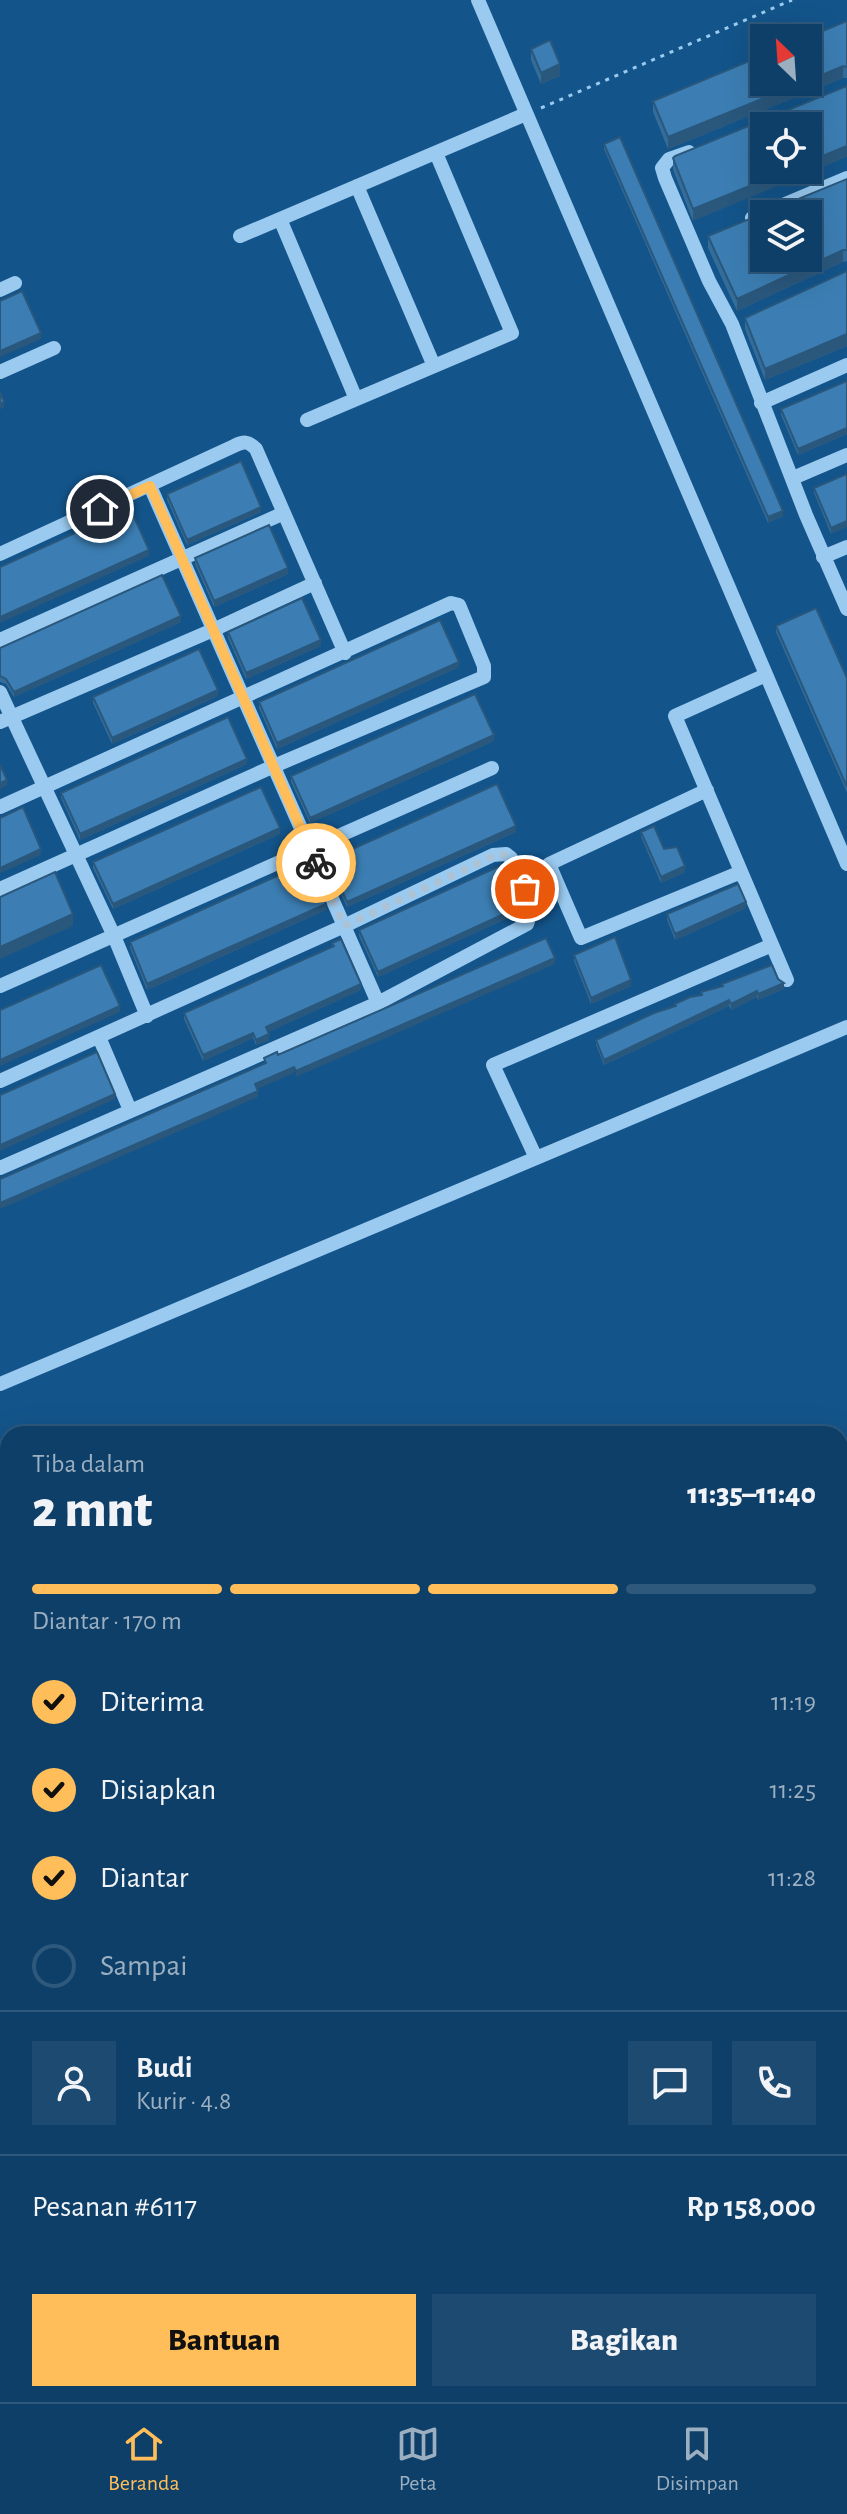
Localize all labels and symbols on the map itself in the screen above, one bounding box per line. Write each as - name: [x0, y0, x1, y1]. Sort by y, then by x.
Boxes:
- north arrow: [750, 24, 822, 96]
- pin: [66, 475, 134, 543]
- courier: [276, 823, 356, 903]
- pin: [491, 855, 559, 923]

